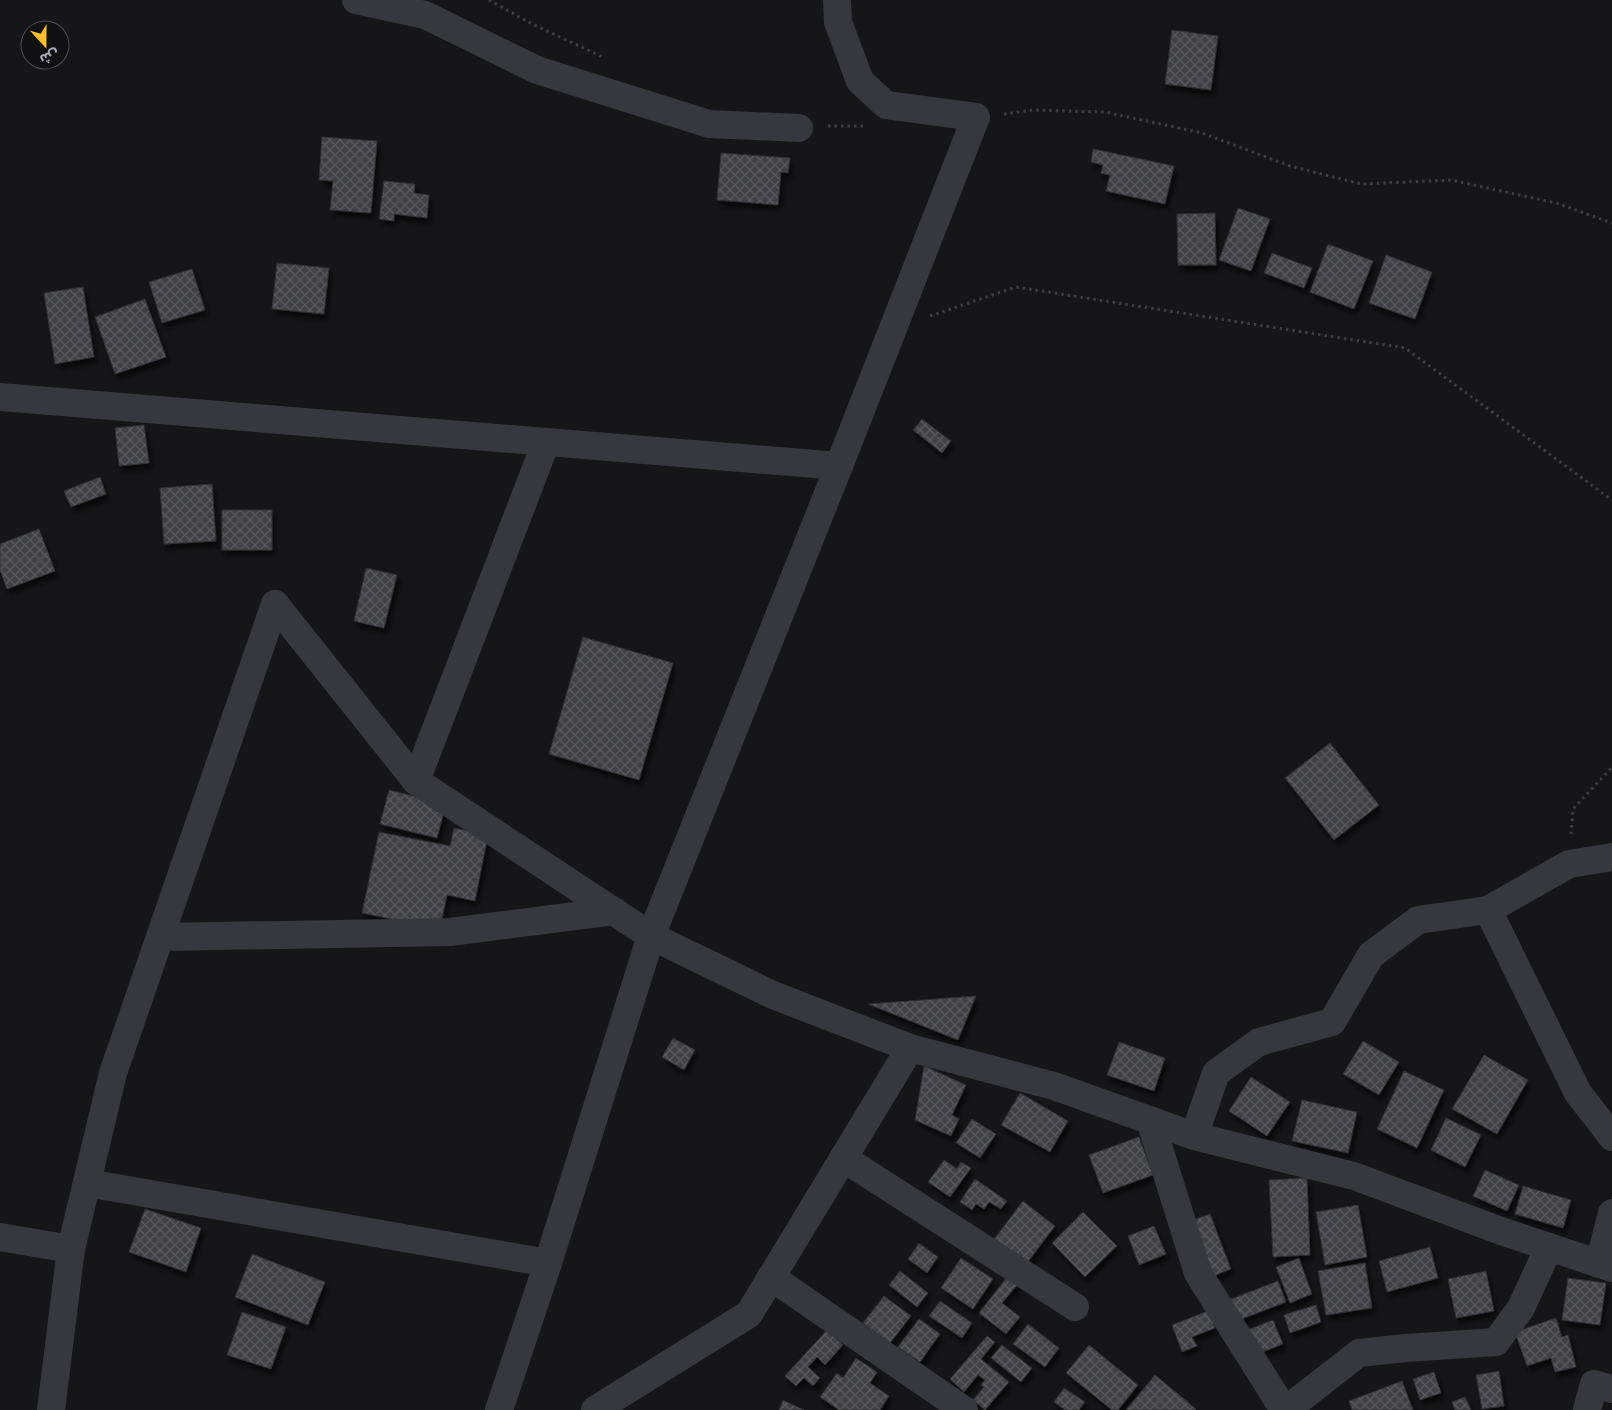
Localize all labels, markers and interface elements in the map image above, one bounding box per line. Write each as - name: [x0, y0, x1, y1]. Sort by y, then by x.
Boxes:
- north arrow: [20, 20, 70, 70]
- text: ش: [38, 46, 62, 69]

